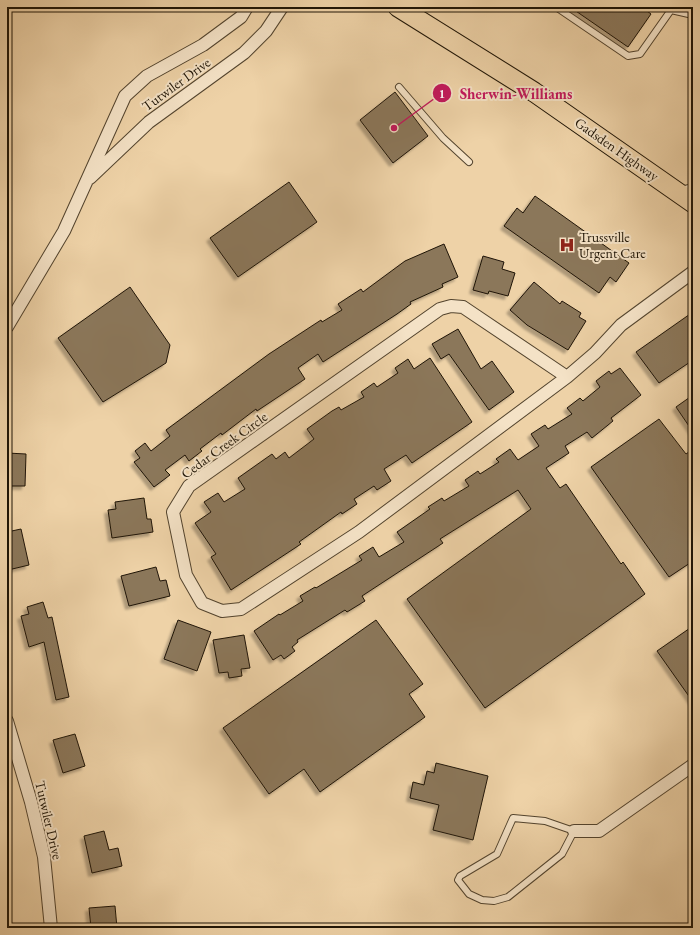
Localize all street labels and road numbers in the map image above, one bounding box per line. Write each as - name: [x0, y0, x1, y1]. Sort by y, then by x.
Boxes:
- street label: Tutwiler Drive: [138, 53, 214, 115]
- street label: Gadsden Highway: [571, 113, 663, 185]
- street label: Cedar Creek Circle: [177, 407, 271, 482]
- street label: Tutwiler Drive: [31, 779, 67, 862]

